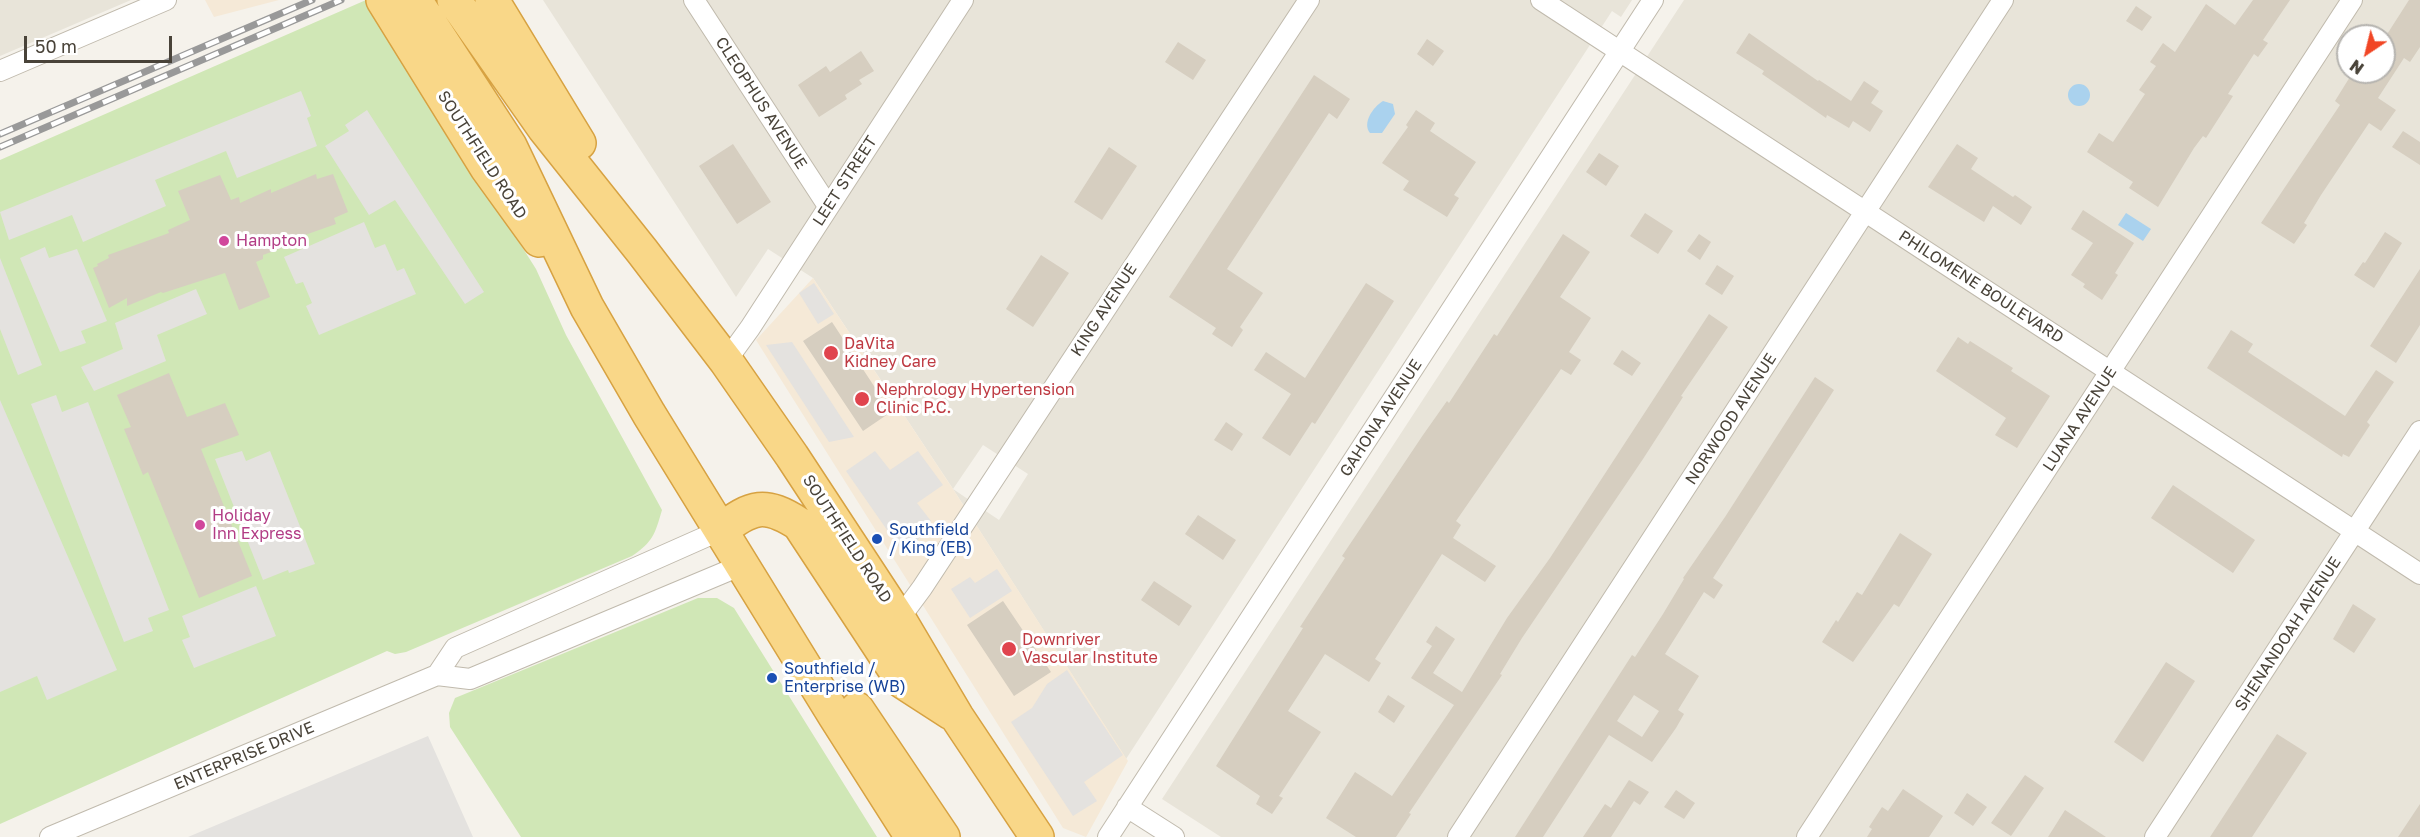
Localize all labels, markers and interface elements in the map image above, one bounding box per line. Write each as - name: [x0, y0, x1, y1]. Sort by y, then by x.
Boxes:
- scale bar: [27, 24, 176, 62]
- north arrow: [2336, 24, 2396, 84]
- street label: CLEOPHUS AVENUE: [711, 33, 811, 173]
- text: 50 m: [35, 35, 77, 57]
- text: N: [2346, 55, 2368, 79]
- street label: SOUTHFIELD ROAD: [433, 87, 531, 223]
- street label: LEET STREET: [809, 132, 881, 230]
- street label: PHILOMENE BOULEVARD: [1895, 226, 2067, 348]
- place label: Hampton: [236, 231, 307, 251]
- marker: Hampton: [217, 234, 231, 248]
- street label: KING AVENUE: [1067, 260, 1141, 360]
- place label: DaVita Kidney Care: [844, 334, 936, 372]
- marker: DaVita Kidney Care: [822, 344, 840, 362]
- street label: NORWOOD AVENUE: [1681, 350, 1781, 488]
- street label: GAHONA AVENUE: [1336, 356, 1426, 480]
- street label: LUANA AVENUE: [2039, 363, 2121, 475]
- place label: Nephrology Hypertension Clinic P.C.: [876, 380, 1075, 418]
- marker: Nephrology Hypertension Clinic P.C.: [853, 390, 871, 408]
- street label: SOUTHFIELD ROAD: [798, 471, 896, 607]
- place label: Holiday Inn Express: [212, 506, 301, 544]
- marker: Holiday Inn Express: [193, 518, 207, 532]
- place label: Southfield / King (EB): [889, 520, 972, 558]
- marker: Southfield / King (EB): [870, 532, 884, 546]
- street label: SHENANDOAH AVENUE: [2231, 553, 2345, 715]
- place label: Downriver Vascular Institute: [1022, 630, 1158, 668]
- marker: Downriver Vascular Institute: [1000, 640, 1018, 658]
- place label: Southfield / Enterprise (WB): [784, 659, 906, 697]
- marker: Southfield / Enterprise (WB): [765, 671, 779, 685]
- street label: ENTERPRISE DRIVE: [171, 718, 317, 794]

